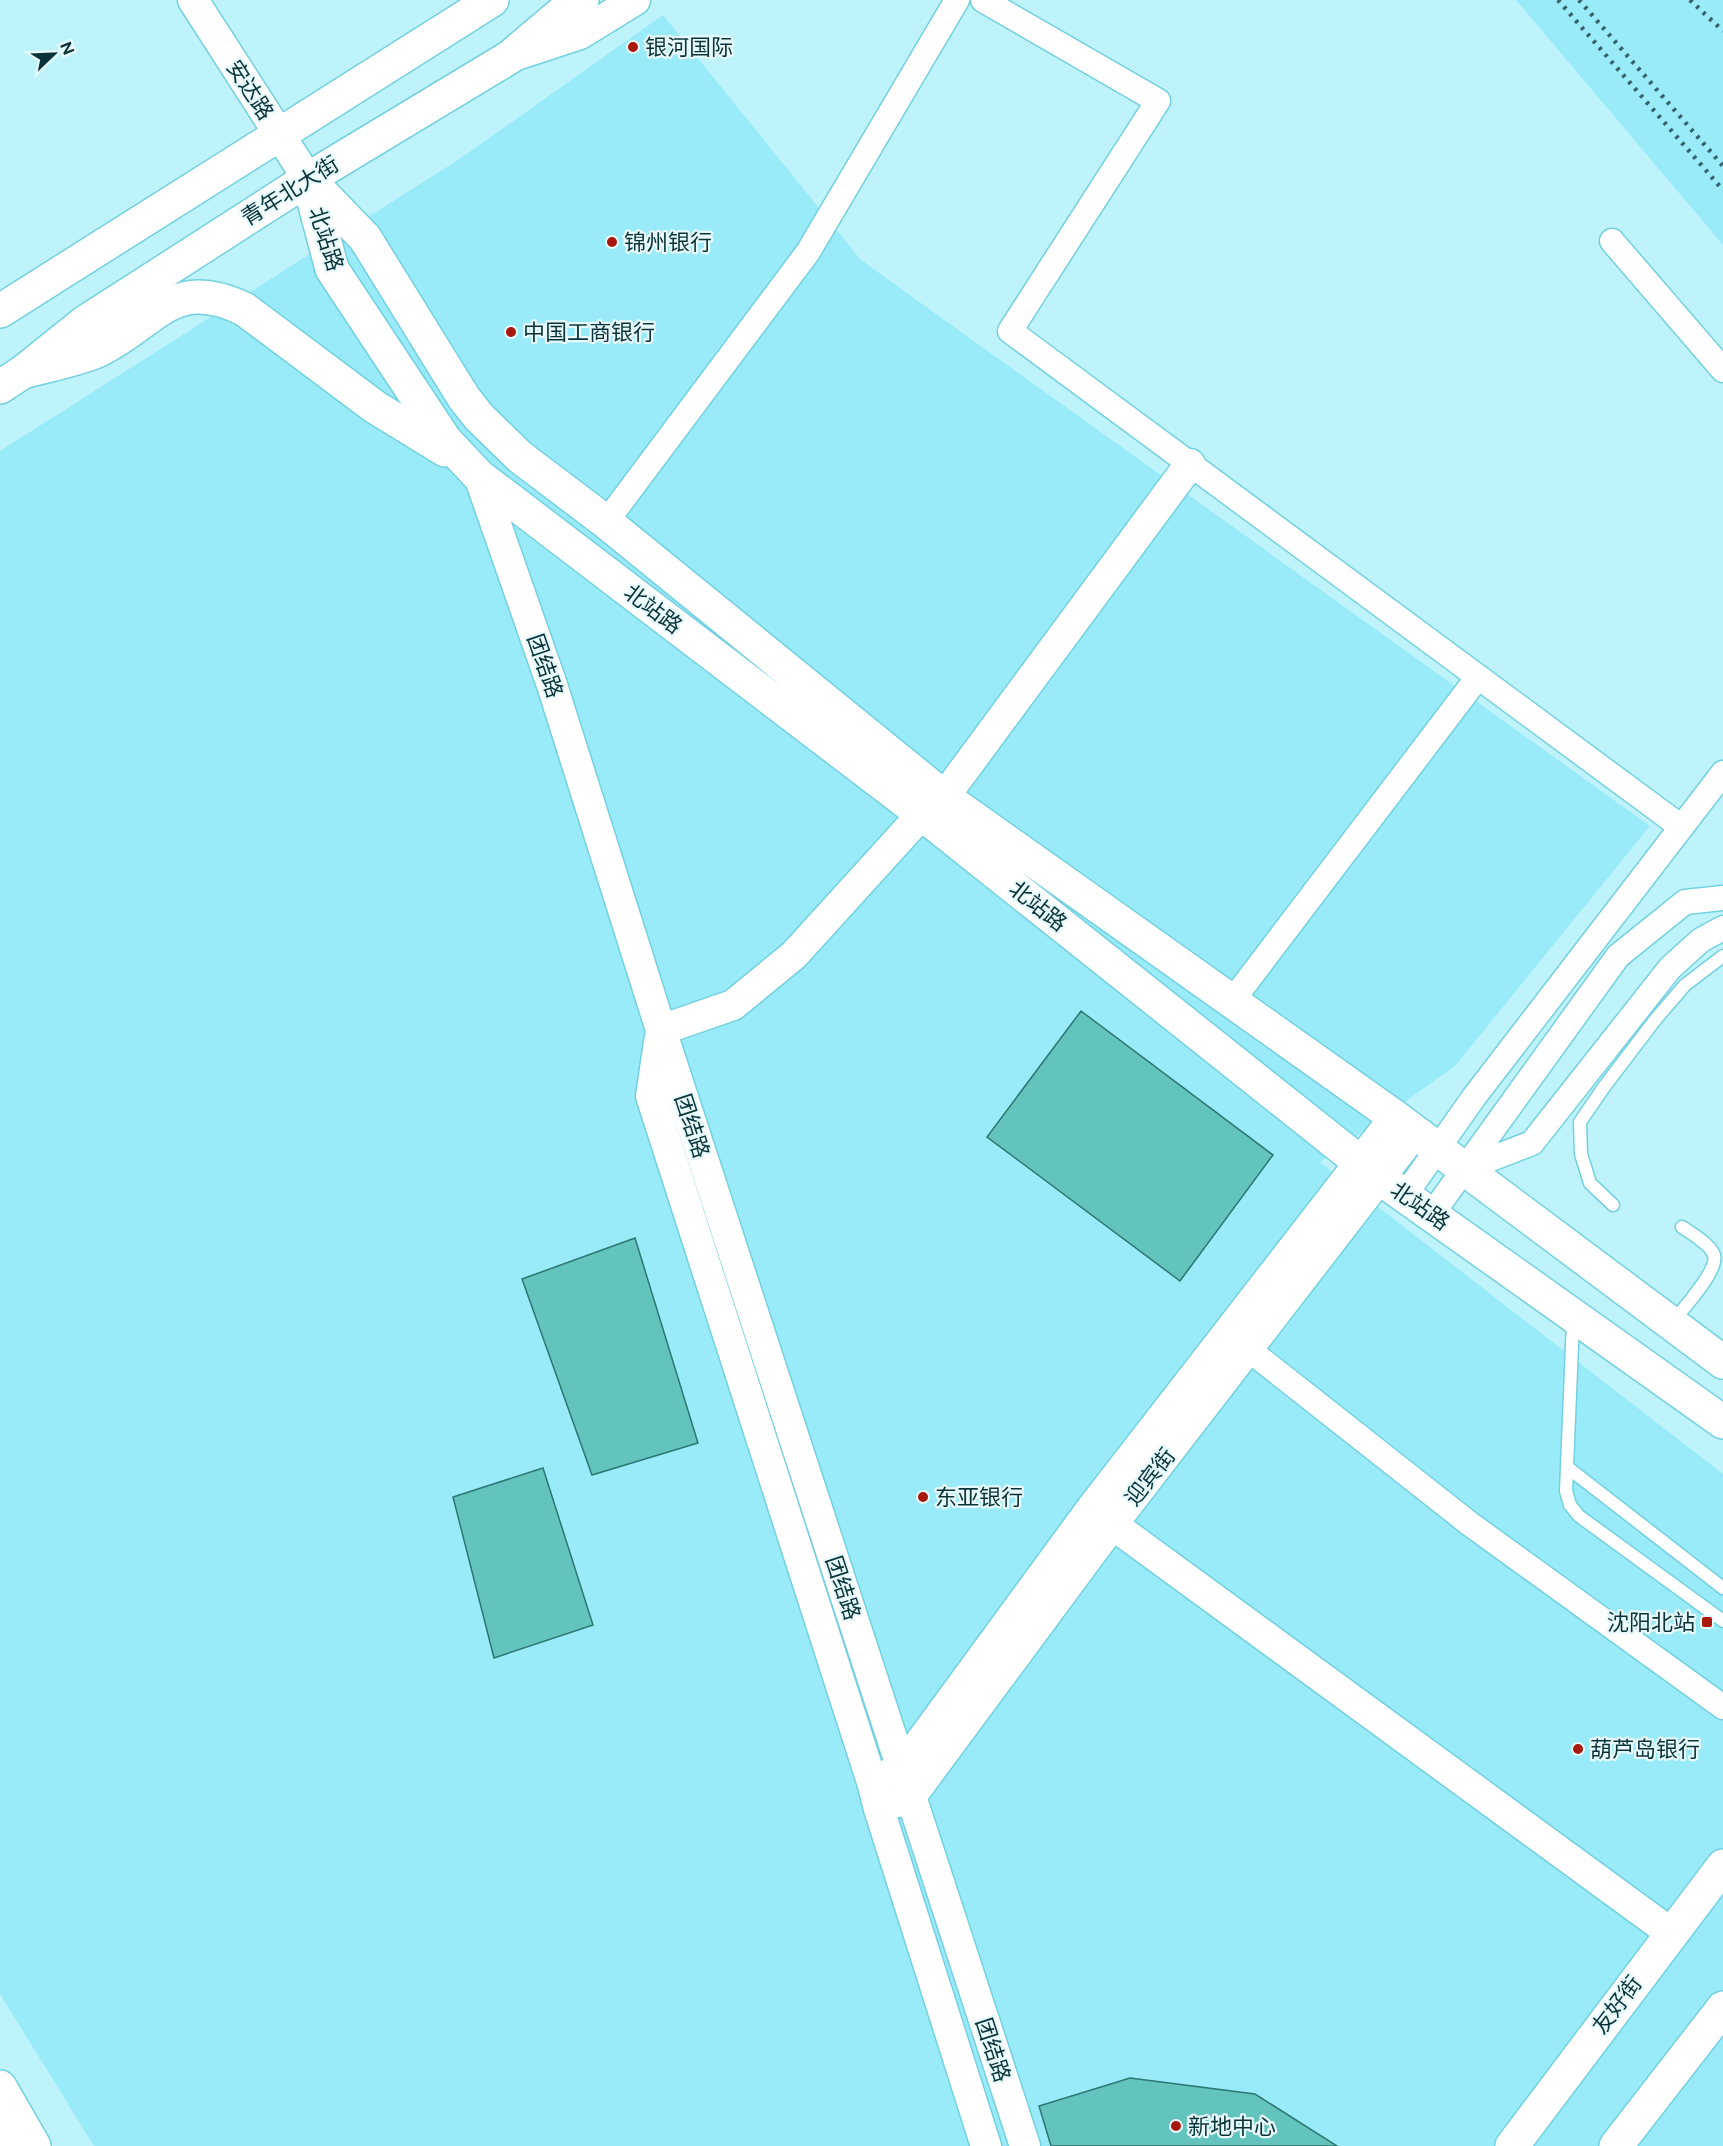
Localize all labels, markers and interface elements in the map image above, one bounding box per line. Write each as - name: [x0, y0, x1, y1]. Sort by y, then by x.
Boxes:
- north arrow: [24, 24, 84, 84]
- place label: 银河国际: [645, 34, 733, 61]
- text: N: [56, 39, 79, 58]
- marker: 银河国际: [626, 40, 640, 54]
- street label: 安达路: [221, 55, 279, 125]
- street label: 青年北大街: [236, 150, 344, 232]
- street label: 北站路: [303, 203, 349, 275]
- place label: 锦州银行: [624, 229, 712, 256]
- marker: 锦州银行: [605, 235, 619, 249]
- place label: 中国工商银行: [523, 319, 655, 346]
- marker: 中国工商银行: [504, 325, 518, 339]
- street label: 北站路: [619, 578, 687, 640]
- street label: 团结路: [521, 630, 569, 702]
- street label: 北站路: [1004, 875, 1072, 937]
- street label: 团结路: [669, 1090, 715, 1162]
- street label: 北站路: [1385, 1176, 1455, 1236]
- street label: 迎宾街: [1119, 1443, 1181, 1511]
- place label: 东亚银行: [935, 1484, 1023, 1511]
- marker: 东亚银行: [916, 1490, 930, 1504]
- street label: 团结路: [820, 1552, 866, 1624]
- place label: 沈阳北站: [1607, 1609, 1695, 1636]
- marker: 沈阳北站: [1700, 1615, 1714, 1629]
- place label: 葫芦岛银行: [1590, 1736, 1700, 1763]
- marker: 葫芦岛银行: [1571, 1742, 1585, 1756]
- street label: 友好街: [1586, 1971, 1648, 2039]
- street label: 团结路: [970, 2014, 1016, 2086]
- place label: 新地中心: [1188, 2113, 1276, 2140]
- marker: 新地中心: [1169, 2119, 1183, 2133]

